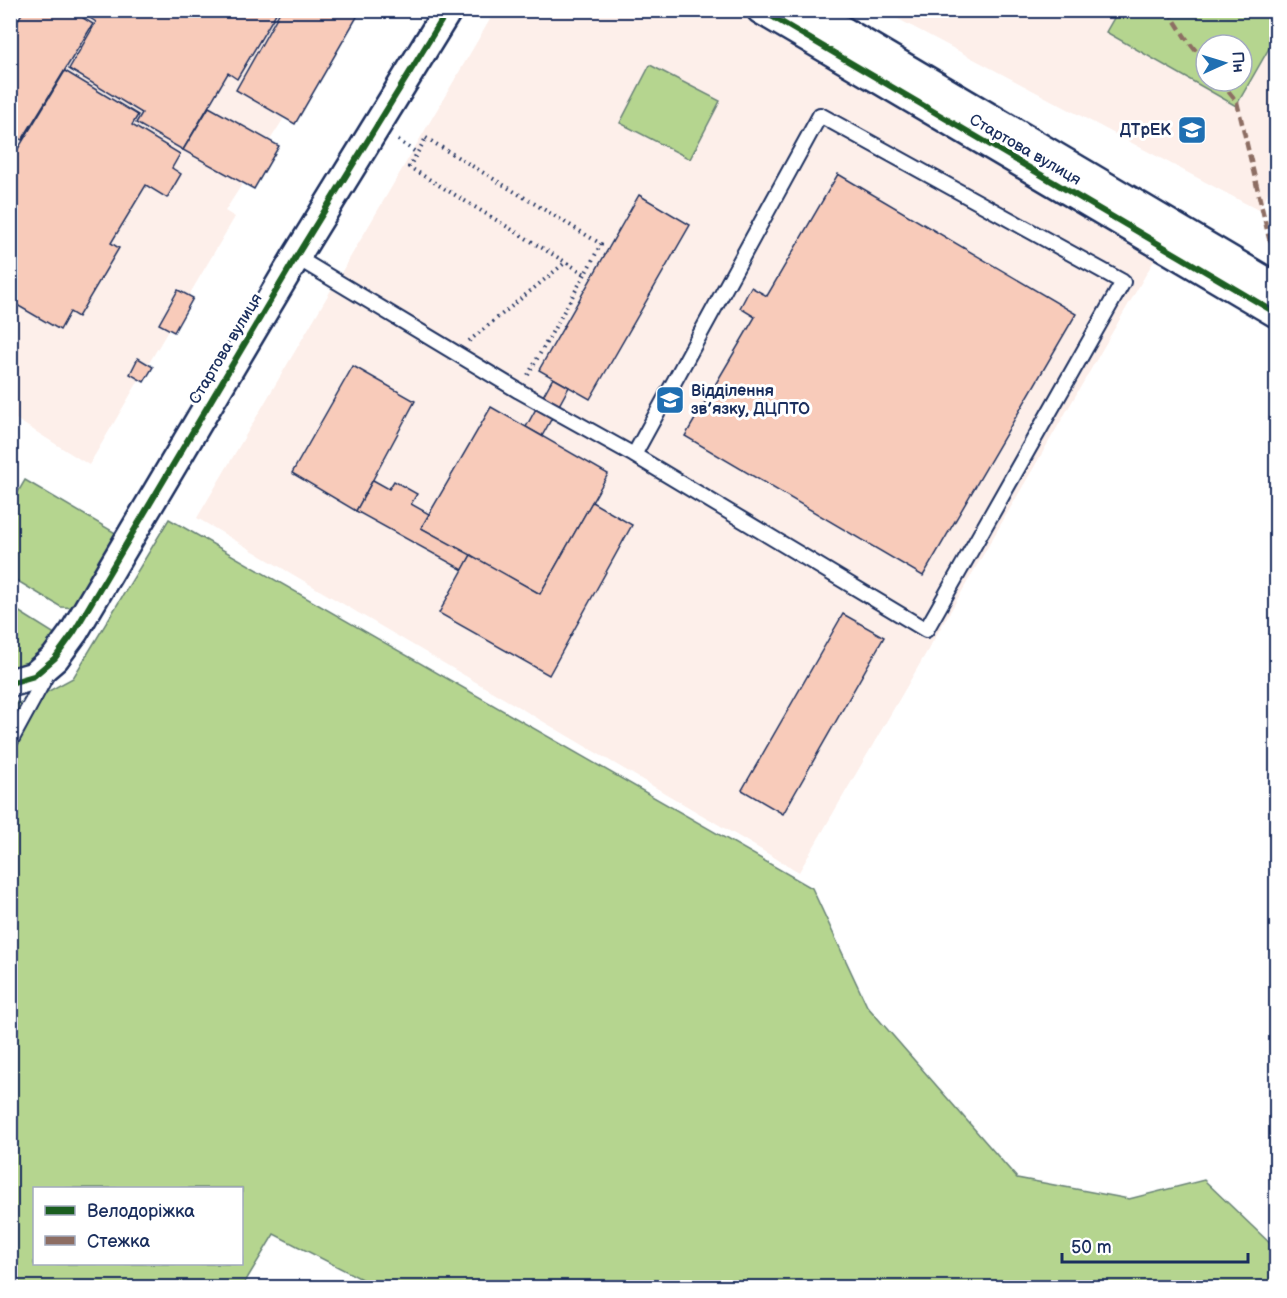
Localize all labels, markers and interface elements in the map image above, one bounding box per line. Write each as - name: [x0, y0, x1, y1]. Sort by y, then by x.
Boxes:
- north arrow: [1194, 33, 1254, 93]
- text: Пн: [1227, 51, 1248, 73]
- street label: Стартова вулиця: [966, 110, 1084, 190]
- school or university icon: ДТрЕК: [1176, 114, 1208, 146]
- place label: ДТрЕК: [1120, 121, 1171, 140]
- street label: Стартова вулиця: [185, 290, 267, 408]
- place label: Відділення зв’язку, ДЦПТО: [691, 382, 810, 419]
- school or university icon: Відділення зв’язку, ДЦПТО: [654, 384, 686, 416]
- legend: [33, 1187, 243, 1265]
- text: Велодоріжка: [87, 1201, 195, 1222]
- scale bar: [1062, 1226, 1248, 1264]
- text: Стежка: [87, 1231, 150, 1252]
- text: 50 m: [1071, 1237, 1112, 1258]

